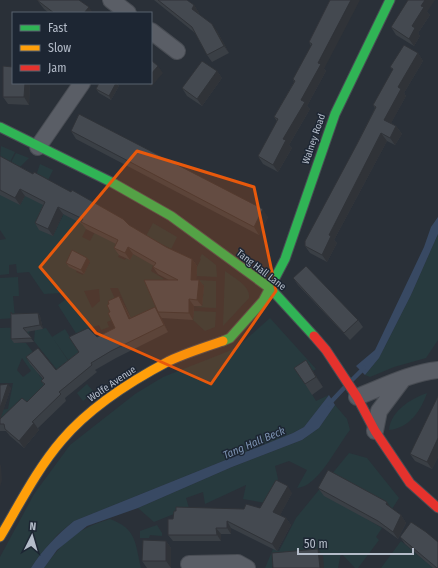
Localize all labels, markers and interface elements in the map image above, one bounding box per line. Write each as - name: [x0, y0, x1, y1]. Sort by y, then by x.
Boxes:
- legend: [12, 12, 152, 84]
- text: Fast: [48, 21, 67, 35]
- text: Slow: [48, 41, 71, 55]
- text: Jam: [48, 61, 66, 75]
- street label: Walney Road: [300, 112, 328, 166]
- street label: Tang Hall Lane: [234, 247, 288, 293]
- street label: Wolfe Avenue: [86, 363, 138, 405]
- water label: Tang Hall Beck: [221, 424, 288, 462]
- north arrow: [12, 516, 52, 556]
- text: N: [29, 520, 37, 533]
- scale bar: [298, 530, 413, 556]
- text: 50 m: [304, 537, 328, 551]

